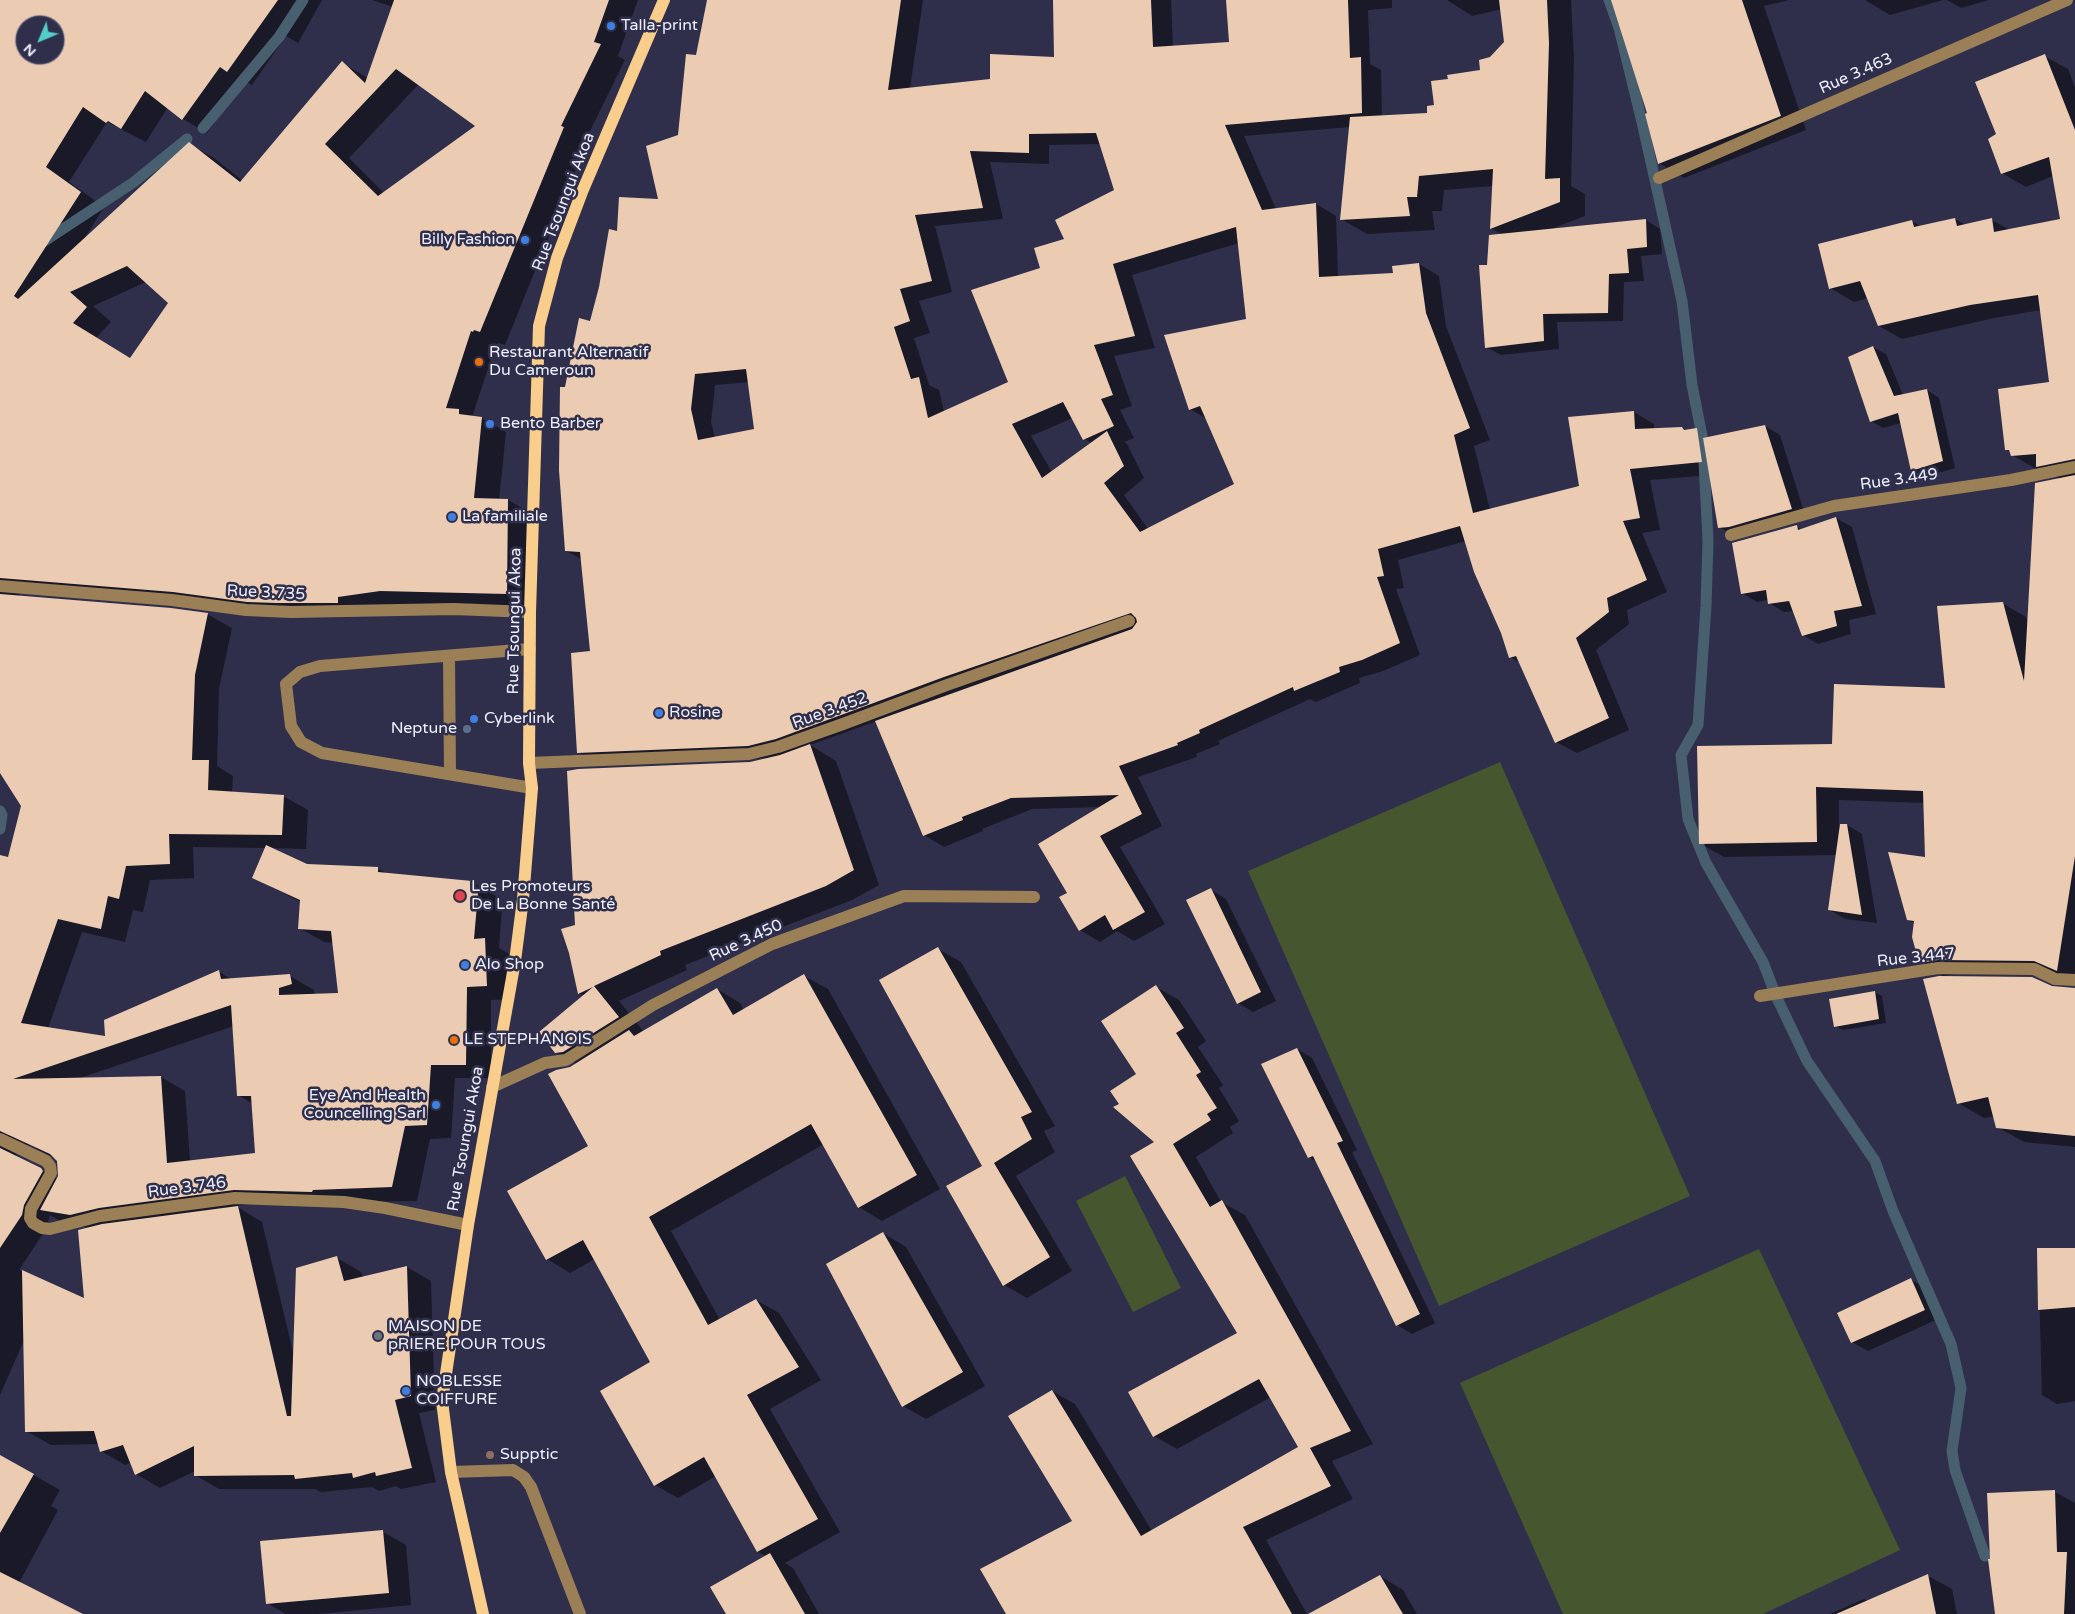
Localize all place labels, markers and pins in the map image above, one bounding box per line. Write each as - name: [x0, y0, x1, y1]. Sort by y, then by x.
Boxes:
- place label: Talla-print: [621, 16, 698, 36]
- marker: Talla-print: [605, 20, 617, 32]
- place label: Billy Fashion: [421, 230, 515, 250]
- marker: Billy Fashion: [519, 234, 531, 246]
- place label: Restaurant Alternatif Du Cameroun: [489, 343, 649, 381]
- marker: Restaurant Alternatif Du Cameroun: [473, 356, 485, 368]
- place label: Bento Barber: [500, 414, 601, 434]
- marker: Bento Barber: [484, 418, 496, 430]
- place label: La familiale: [462, 507, 548, 527]
- marker: La familiale: [446, 511, 458, 523]
- place label: Rosine: [669, 703, 721, 723]
- marker: Rosine: [653, 707, 665, 719]
- place label: Cyberlink: [484, 709, 555, 729]
- marker: Cyberlink: [468, 713, 480, 725]
- place label: Neptune: [391, 719, 457, 739]
- marker: Neptune: [461, 723, 473, 735]
- place label: Les Promoteurs De La Bonne Santé: [471, 877, 615, 915]
- marker: Les Promoteurs De La Bonne Santé: [453, 889, 467, 903]
- place label: Alo Shop: [475, 955, 544, 975]
- marker: Alo Shop: [459, 959, 471, 971]
- place label: LE STEPHANOIS: [464, 1030, 592, 1050]
- marker: LE STEPHANOIS: [448, 1034, 460, 1046]
- place label: Eye And Health Councelling Sarl: [303, 1086, 426, 1124]
- marker: Eye And Health Councelling Sarl: [430, 1099, 442, 1111]
- place label: MAISON DE pRIERE POUR TOUS: [388, 1317, 546, 1355]
- marker: MAISON DE pRIERE POUR TOUS: [372, 1330, 384, 1342]
- place label: NOBLESSE COIFFURE: [416, 1372, 502, 1410]
- marker: NOBLESSE COIFFURE: [400, 1385, 412, 1397]
- place label: Supptic: [500, 1445, 558, 1465]
- marker: Supptic: [484, 1449, 496, 1461]

